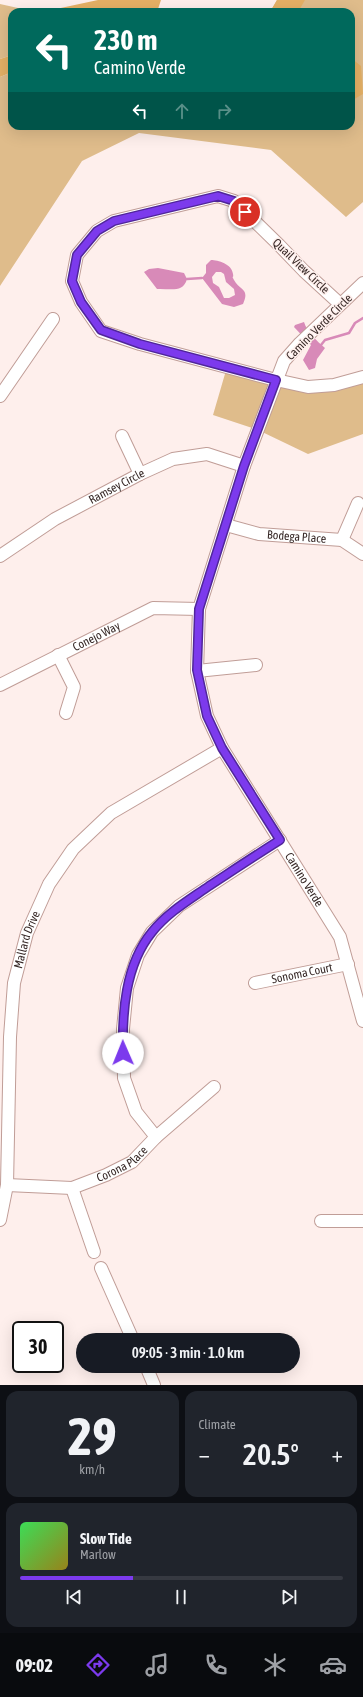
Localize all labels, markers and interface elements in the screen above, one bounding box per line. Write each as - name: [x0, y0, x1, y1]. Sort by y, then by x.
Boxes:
- icon: left: [28, 24, 80, 76]
- text: 230 m: [94, 24, 157, 56]
- text: Camino Verde: [94, 57, 186, 78]
- icon: left: [129, 100, 151, 122]
- icon: ahead: [171, 100, 193, 122]
- icon: right: [213, 100, 235, 122]
- pin: [228, 195, 262, 229]
- icon: arrive: [234, 201, 256, 223]
- street label: Quail View Circle: [270, 235, 332, 297]
- street label: Camino Verde Circle: [283, 291, 355, 363]
- street label: Ramsey Circle: [86, 466, 147, 507]
- street label: Bodega Place: [267, 528, 327, 546]
- street label: Conejo Way: [70, 619, 123, 654]
- street label: Camino Verde: [282, 850, 326, 909]
- street label: Mallard Drive: [11, 909, 43, 970]
- street label: Sonoma Court: [270, 960, 334, 986]
- position arrow: [102, 1032, 144, 1074]
- street label: Corona Place: [95, 1143, 150, 1185]
- speed limit sign: 30: [12, 1321, 64, 1373]
- text: 09:05 · 3 min · 1.0 km: [132, 1344, 244, 1361]
- text: 29: [68, 1406, 117, 1466]
- text: Climate: [199, 1417, 236, 1432]
- text: 20.5°: [243, 1437, 299, 1471]
- text: −: [199, 1441, 210, 1467]
- text: +: [332, 1441, 343, 1467]
- text: km/h: [79, 1462, 105, 1477]
- text: Slow Tide: [80, 1530, 132, 1547]
- text: Marlow: [80, 1547, 116, 1562]
- icon: previous: [63, 1586, 85, 1608]
- icon: pause: [170, 1586, 192, 1608]
- icon: next: [278, 1586, 300, 1608]
- icon: directions: [84, 1651, 112, 1679]
- icon: music: [143, 1651, 171, 1679]
- icon: phone: [202, 1651, 230, 1679]
- icon: climate: [261, 1651, 289, 1679]
- icon: car: [319, 1651, 347, 1679]
- text: 09:02: [15, 1655, 53, 1676]

